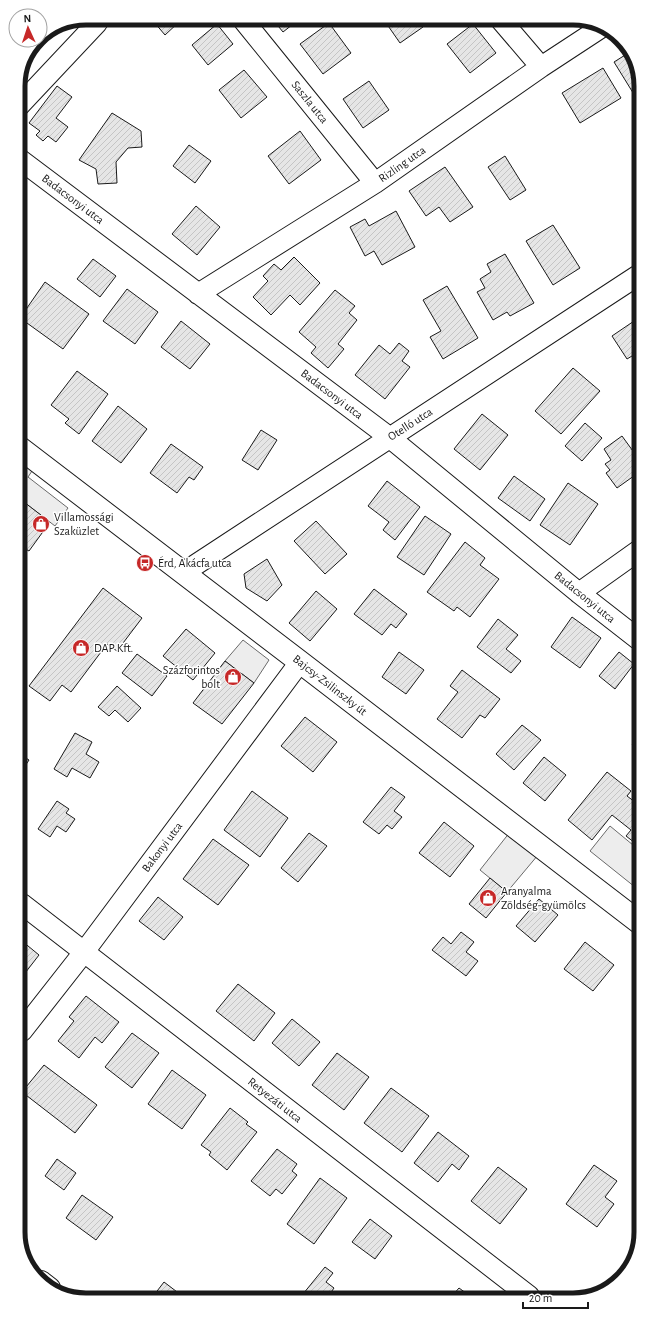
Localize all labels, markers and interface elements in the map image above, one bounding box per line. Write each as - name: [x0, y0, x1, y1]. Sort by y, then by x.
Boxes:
- north arrow: [8, 8, 48, 48]
- text: N: [23, 13, 32, 24]
- street label: Saszla utca: [289, 79, 331, 126]
- street label: Rizling utca: [376, 143, 428, 184]
- street label: Badacsonyi utca: [39, 172, 107, 227]
- street label: Badacsonyi utca: [298, 367, 366, 422]
- street label: Otelló utca: [386, 405, 435, 443]
- place label: Villamossági Szaküzlet: [54, 511, 114, 537]
- shop icon: Villamossági Szaküzlet: [31, 514, 51, 534]
- bus stop icon: Érd, Akácfa utca: [135, 553, 155, 573]
- place label: Érd, Akácfa utca: [158, 556, 232, 569]
- street label: Badacsonyi utca: [552, 569, 618, 626]
- shop icon: DAP Kft.: [71, 638, 91, 658]
- place label: DAP Kft.: [94, 642, 133, 654]
- street label: Bajcsy-Zsilinszky út: [290, 652, 369, 718]
- place label: Százforintos bolt: [163, 664, 220, 690]
- shop icon: Százforintos bolt: [223, 667, 243, 687]
- street label: Bakonyi utca: [140, 820, 186, 875]
- place label: Aranyalma Zöldség-gyümölcs: [501, 885, 586, 912]
- shop icon: Aranyalma Zöldség-gyümölcs: [478, 888, 498, 908]
- street label: Retyezáti utca: [245, 1075, 305, 1126]
- scale bar: [523, 1284, 588, 1310]
- text: 20 m: [529, 1292, 552, 1304]

